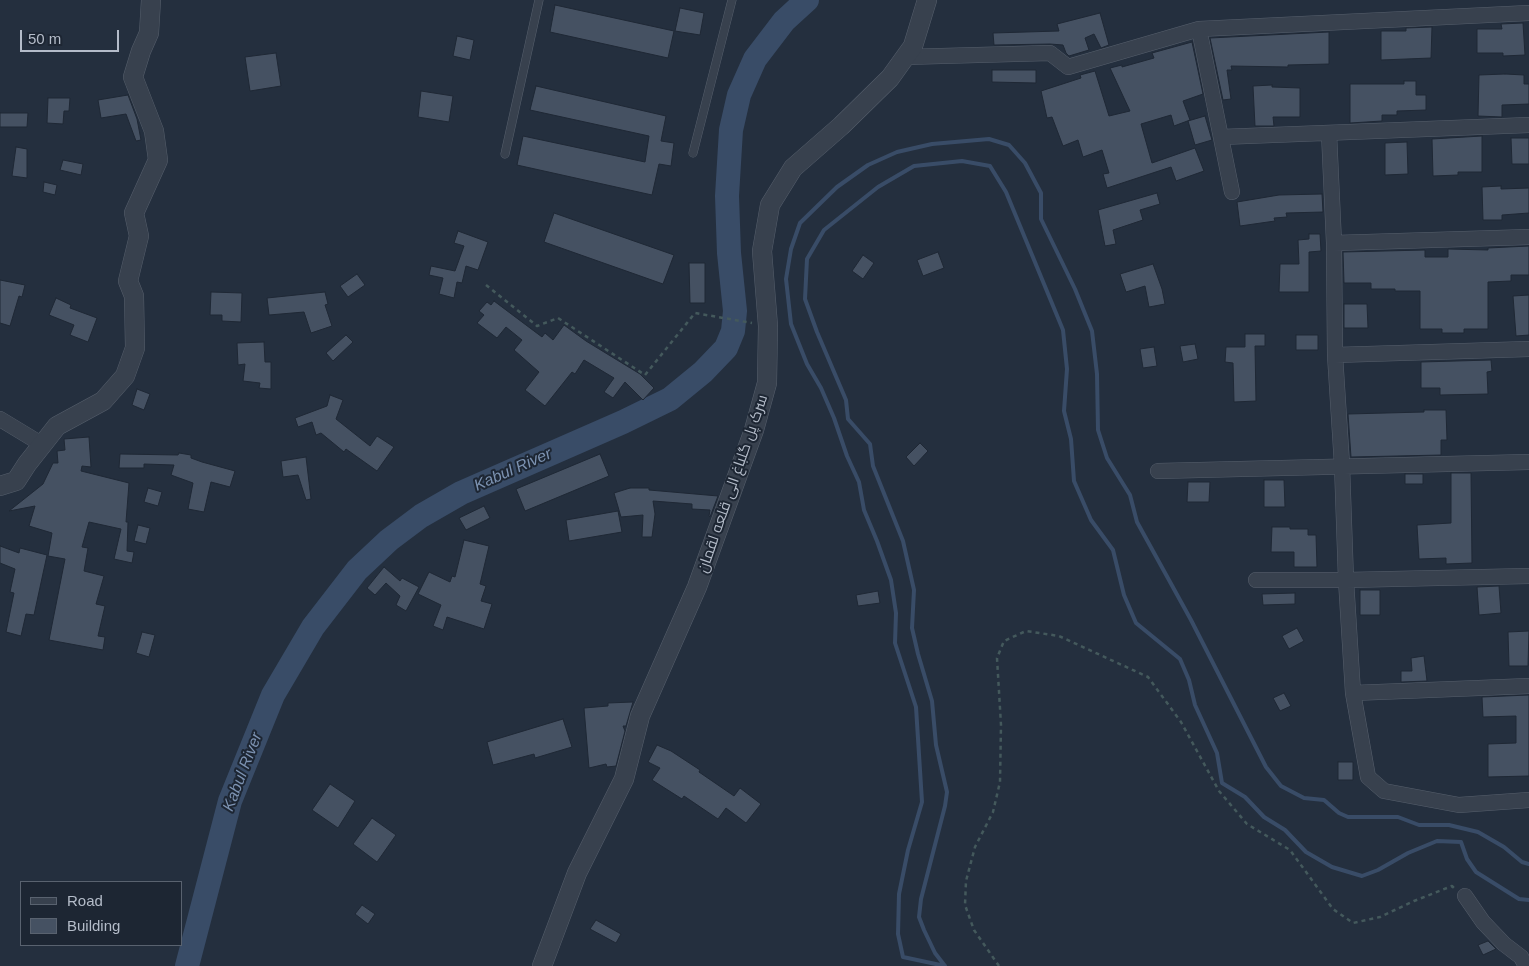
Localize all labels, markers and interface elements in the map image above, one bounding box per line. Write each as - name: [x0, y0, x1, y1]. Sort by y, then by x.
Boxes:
- scale bar: [22, 20, 121, 52]
- text: 50 m: [28, 30, 61, 47]
- street label: سرک پل گلباغ الی قلعه لقمان: [694, 393, 772, 575]
- water label: Kabul River: [471, 444, 555, 496]
- water label: Kabul River: [219, 730, 267, 814]
- legend: [20, 881, 182, 946]
- text: Road: [67, 892, 103, 909]
- text: Building: [67, 917, 120, 934]

